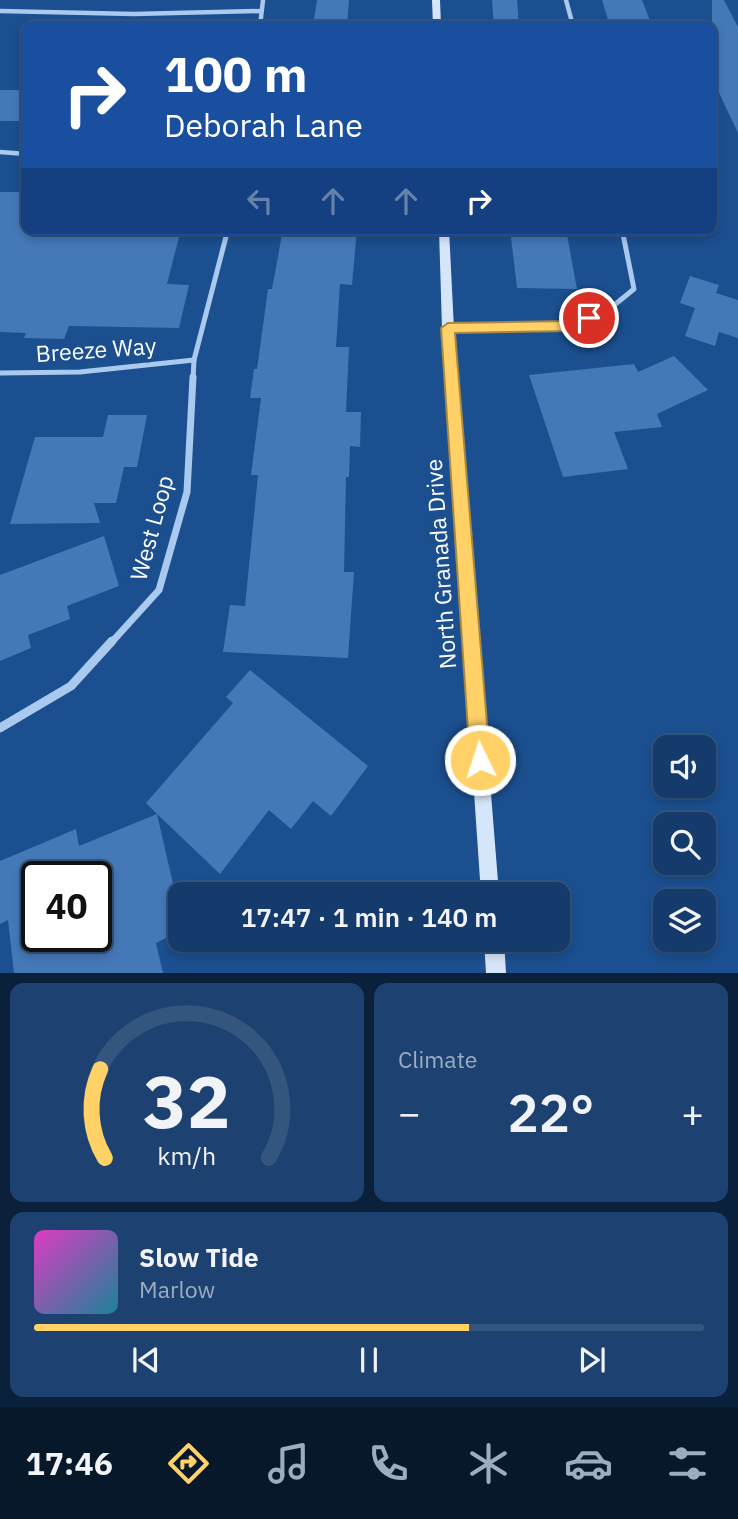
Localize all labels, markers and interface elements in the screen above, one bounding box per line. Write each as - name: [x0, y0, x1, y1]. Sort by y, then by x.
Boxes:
- text: 100 m: [164, 42, 308, 105]
- icon: right: [49, 49, 140, 140]
- text: Deborah Lane: [164, 104, 363, 146]
- icon: left: [241, 182, 279, 220]
- icon: ahead: [314, 182, 352, 220]
- icon: ahead: [387, 182, 425, 220]
- icon: right: [460, 182, 498, 220]
- pin: [559, 288, 619, 348]
- icon: arrive: [570, 299, 608, 337]
- street label: Breeze Way: [35, 330, 158, 368]
- street label: North Granada Drive: [418, 458, 462, 670]
- street label: West Loop: [123, 472, 179, 584]
- position arrow: [443, 723, 517, 797]
- map controls: [653, 735, 716, 952]
- button: sound: [653, 735, 716, 798]
- button: search: [653, 812, 716, 875]
- speed limit sign: 40: [21, 861, 112, 952]
- button: layers: [653, 889, 716, 952]
- text: 17:47 · 1 min · 140 m: [241, 900, 497, 934]
- text: Climate: [398, 1044, 477, 1074]
- text: 32: [143, 1054, 231, 1149]
- text: 22°: [508, 1079, 594, 1146]
- text: −: [398, 1088, 421, 1137]
- text: +: [681, 1088, 704, 1137]
- text: km/h: [158, 1139, 216, 1172]
- text: Slow Tide: [139, 1240, 259, 1274]
- text: Marlow: [139, 1274, 215, 1304]
- icon: previous: [127, 1341, 165, 1379]
- icon: pause: [350, 1341, 388, 1379]
- icon: next: [573, 1341, 611, 1379]
- icon: directions: [164, 1439, 213, 1488]
- icon: music: [264, 1439, 313, 1488]
- icon: phone: [364, 1439, 413, 1488]
- icon: climate: [464, 1439, 513, 1488]
- icon: car: [564, 1439, 613, 1488]
- icon: filters: [663, 1439, 712, 1488]
- text: 17:46: [25, 1442, 113, 1484]

